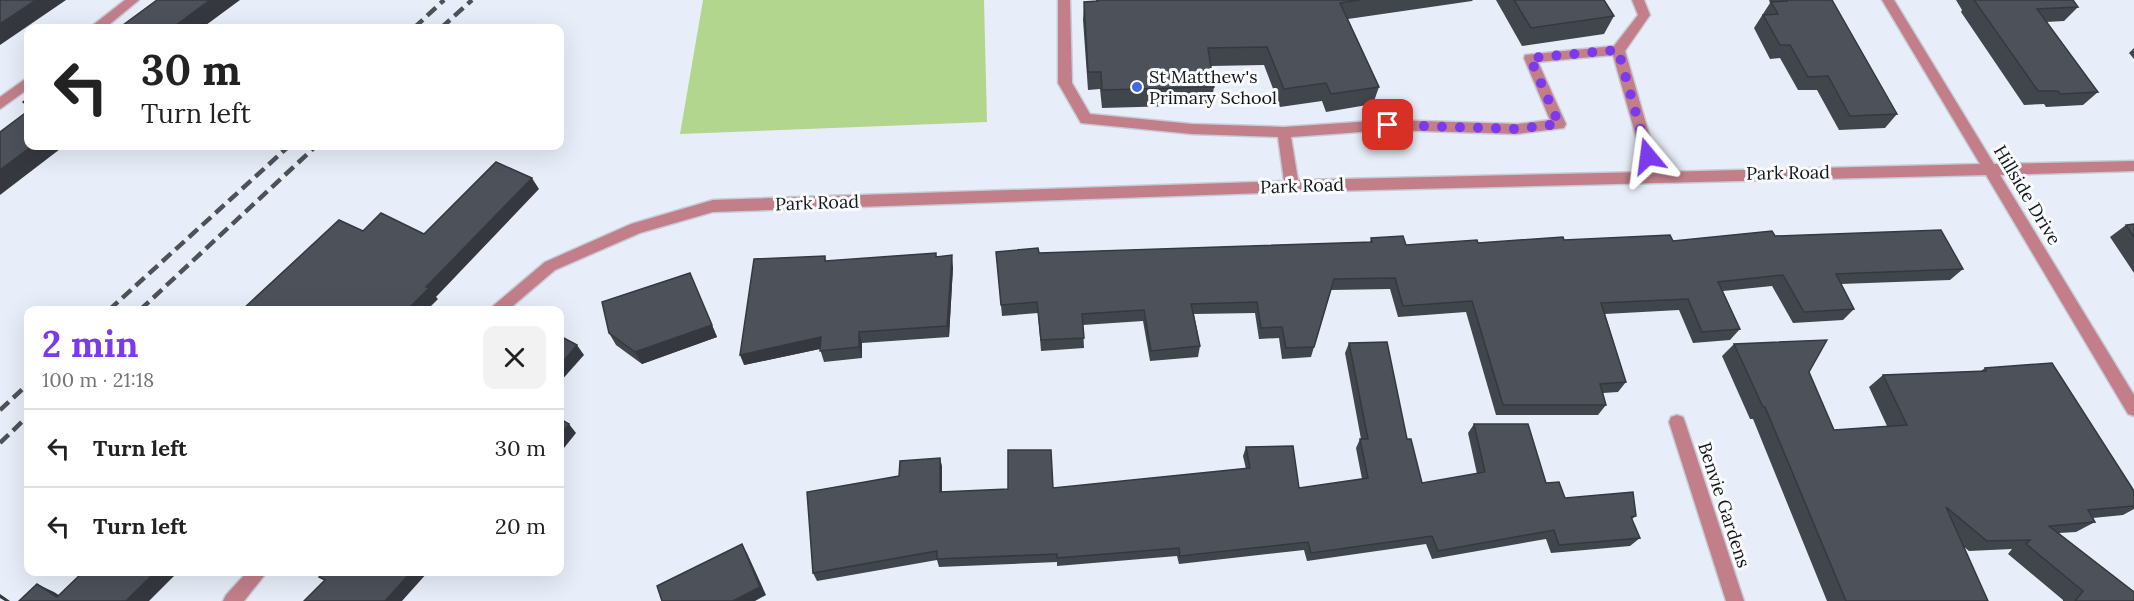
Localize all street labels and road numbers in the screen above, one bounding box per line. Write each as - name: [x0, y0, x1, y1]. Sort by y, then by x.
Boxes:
- street label: Hillside Drive: [1989, 141, 2066, 249]
- street label: Park Road: [1746, 160, 1830, 185]
- street label: Park Road: [1260, 173, 1345, 198]
- street label: Park Road: [775, 190, 860, 215]
- street label: Benvie Gardens: [1693, 439, 1756, 571]

